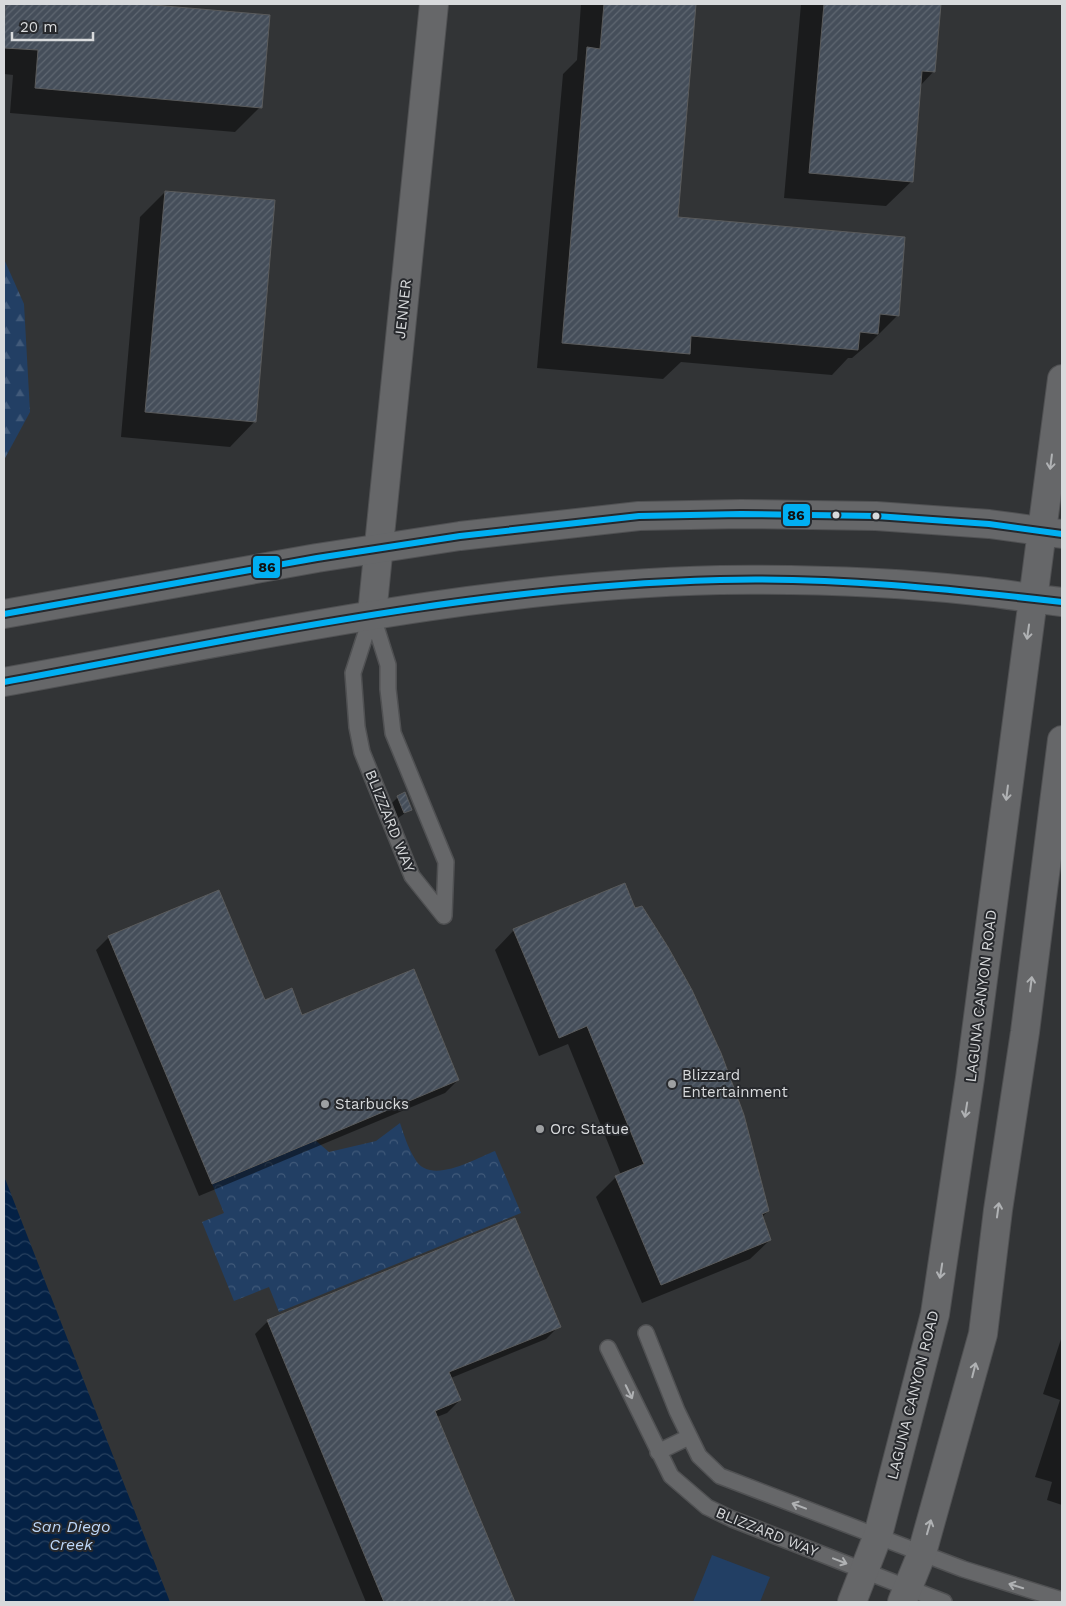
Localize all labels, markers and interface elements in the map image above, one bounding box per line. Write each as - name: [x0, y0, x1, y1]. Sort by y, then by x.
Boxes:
- scale bar: [12, 10, 94, 42]
- text: 20 m: [20, 18, 58, 36]
- street label: JENNER: [391, 278, 415, 340]
- one-way arrow: [1046, 454, 1056, 470]
- line badge: 86: [782, 503, 811, 527]
- text: 86: [787, 507, 805, 523]
- unlabelled marker: [831, 510, 841, 520]
- unlabelled marker: [871, 511, 881, 521]
- line badge: 86: [252, 555, 281, 579]
- text: 86: [258, 559, 276, 575]
- one-way arrow: [1023, 623, 1033, 639]
- street label: BLIZZARD WAY: [361, 767, 419, 875]
- one-way arrow: [1002, 785, 1012, 801]
- street label: LAGUNA CANYON ROAD: [961, 909, 1001, 1083]
- one-way arrow: [1026, 976, 1036, 992]
- place label: Blizzard Entertainment: [682, 1066, 789, 1101]
- marker: Blizzard Entertainment: [666, 1078, 678, 1090]
- place label: Starbucks: [335, 1095, 409, 1113]
- marker: Starbucks: [319, 1098, 331, 1110]
- one-way arrow: [960, 1102, 970, 1118]
- place label: Orc Statue: [550, 1120, 629, 1138]
- marker: Orc Statue: [534, 1123, 546, 1135]
- one-way arrow: [993, 1202, 1003, 1218]
- one-way arrow: [936, 1262, 946, 1278]
- street label: LAGUNA CANYON ROAD: [883, 1309, 943, 1481]
- one-way arrow: [970, 1363, 979, 1379]
- one-way arrow: [625, 1384, 635, 1399]
- one-way arrow: [792, 1501, 808, 1510]
- street label: BLIZZARD WAY: [713, 1503, 821, 1561]
- water label: San Diego Creek: [32, 1517, 110, 1554]
- one-way arrow: [925, 1519, 935, 1535]
- one-way arrow: [832, 1557, 847, 1566]
- one-way arrow: [1008, 1581, 1024, 1590]

